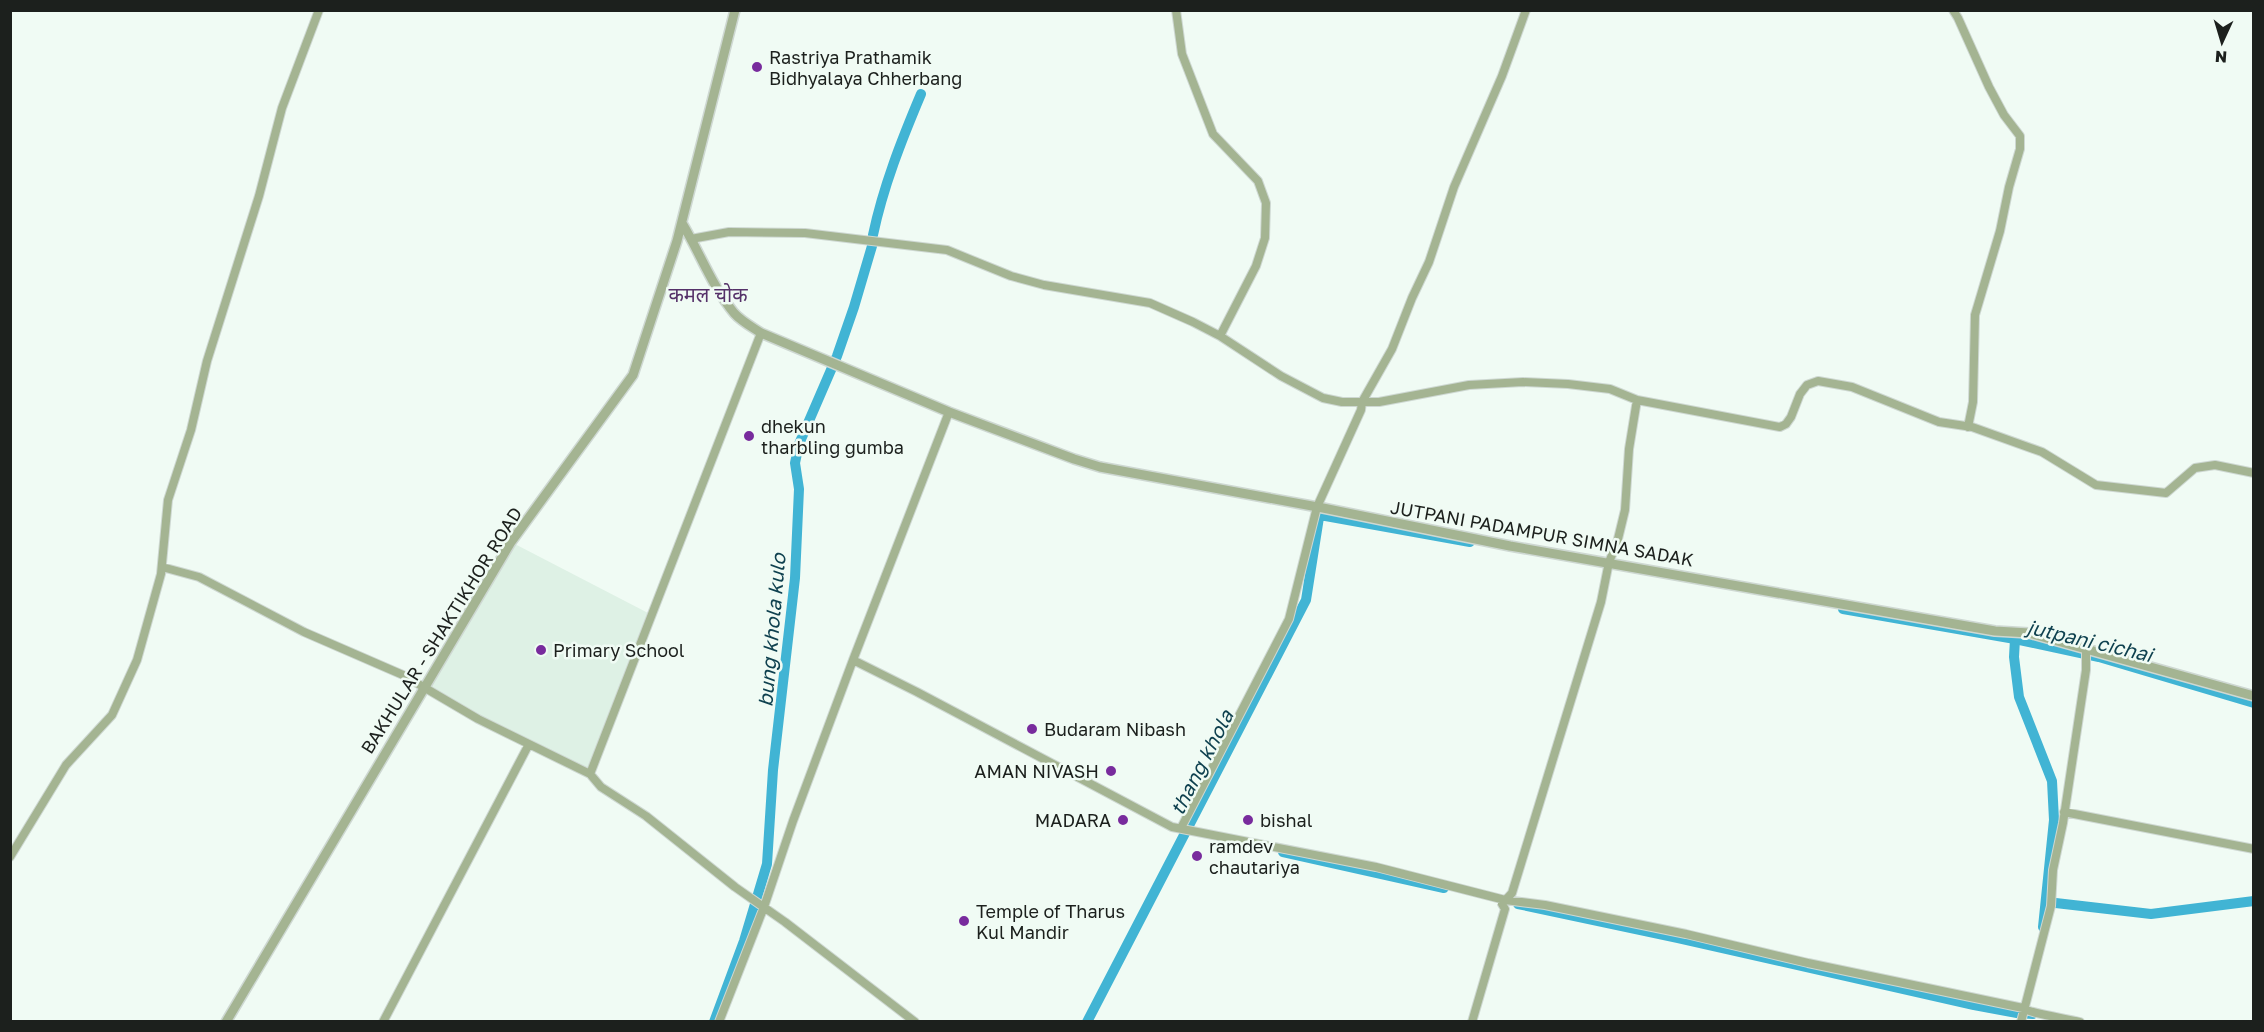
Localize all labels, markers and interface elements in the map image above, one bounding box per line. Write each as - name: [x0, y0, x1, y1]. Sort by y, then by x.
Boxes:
- north arrow: [2192, 12, 2252, 72]
- place label: Rastriya Prathamik Bidhyalaya Chherbang: [769, 46, 962, 89]
- text: N: [2214, 47, 2228, 67]
- marker: Rastriya Prathamik Bidhyalaya Chherbang: [750, 60, 764, 74]
- district label: कमल चोक: [668, 282, 748, 306]
- place label: dhekun tharbling gumba: [761, 415, 904, 458]
- marker: dhekun tharbling gumba: [742, 429, 756, 443]
- street label: JUTPANI PADAMPUR SIMNA SADAK: [1389, 495, 1695, 571]
- street label: BAKHULAR - SHAKTIKHOR ROAD: [356, 503, 526, 757]
- water label: bung khola kulo: [752, 551, 791, 708]
- water label: jutpani cichai: [2023, 613, 2158, 668]
- place label: Primary School: [553, 639, 685, 661]
- marker: Primary School: [534, 643, 548, 657]
- water label: thang khola: [1164, 705, 1239, 819]
- place label: Budaram Nibash: [1044, 718, 1186, 740]
- marker: Budaram Nibash: [1025, 722, 1039, 736]
- place label: AMAN NIVASH: [974, 760, 1099, 782]
- marker: AMAN NIVASH: [1104, 764, 1118, 778]
- place label: MADARA: [1035, 809, 1111, 831]
- place label: bishal: [1260, 809, 1313, 831]
- marker: MADARA: [1116, 813, 1130, 827]
- marker: bishal: [1241, 813, 1255, 827]
- place label: ramdev chautariya: [1209, 835, 1300, 878]
- marker: ramdev chautariya: [1190, 849, 1204, 863]
- place label: Temple of Tharus Kul Mandir: [976, 900, 1125, 943]
- marker: Temple of Tharus Kul Mandir: [957, 914, 971, 928]

